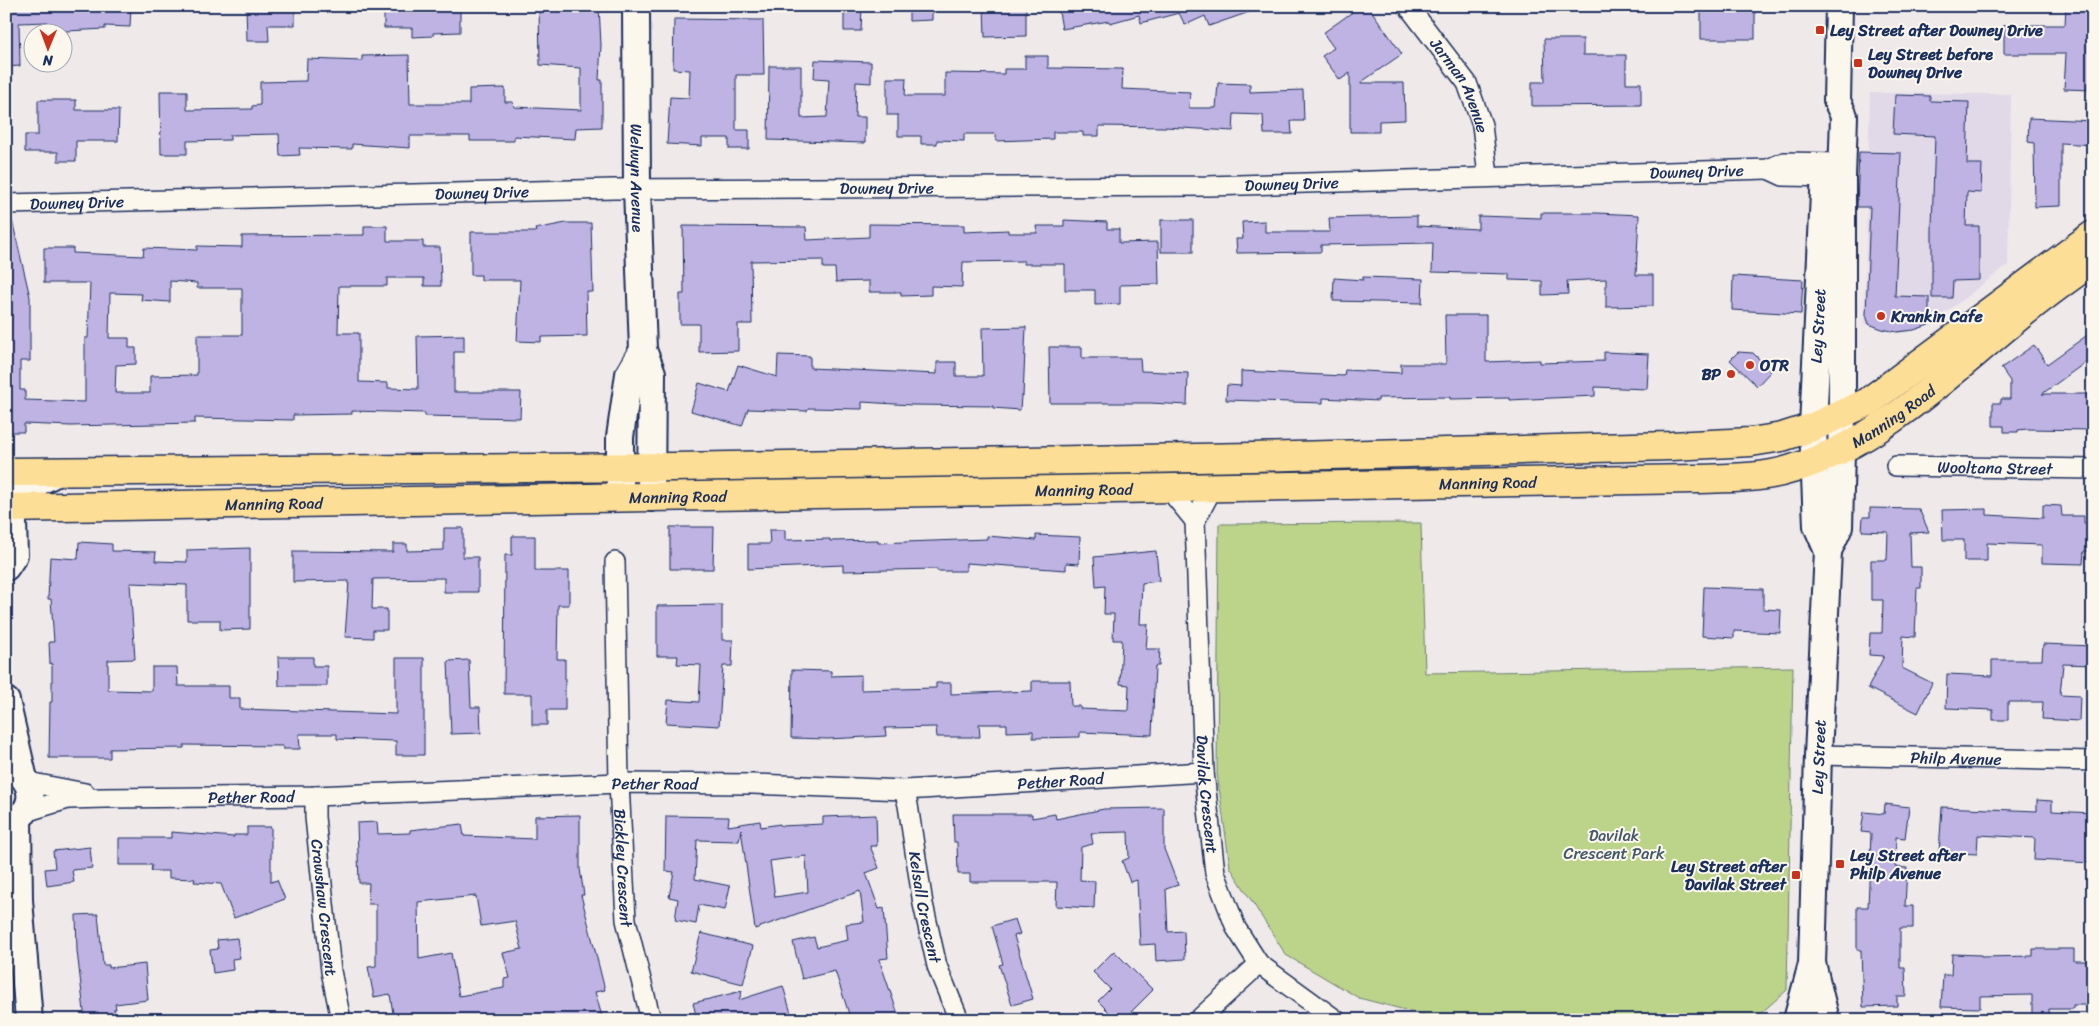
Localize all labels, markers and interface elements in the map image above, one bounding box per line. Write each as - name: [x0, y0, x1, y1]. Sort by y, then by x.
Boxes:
- place label: Ley Street after Downey Drive: [1830, 16, 2043, 45]
- north arrow: [22, 22, 72, 72]
- marker: Ley Street after Downey Drive: [1814, 24, 1826, 36]
- street label: Jarman Avenue: [1422, 30, 1497, 134]
- place label: Ley Street before Downey Drive: [1868, 40, 1993, 87]
- text: N: [42, 48, 54, 73]
- marker: Ley Street before Downey Drive: [1852, 57, 1864, 69]
- street label: Welwyn Avenue: [622, 124, 653, 233]
- street label: Downey Drive: [1649, 155, 1744, 187]
- street label: Downey Drive: [1244, 168, 1339, 199]
- street label: Downey Drive: [840, 173, 934, 202]
- street label: Downey Drive: [434, 177, 529, 208]
- street label: Downey Drive: [30, 187, 124, 218]
- street label: Ley Street: [1802, 288, 1834, 364]
- place label: Krankin Cafe: [1890, 302, 1984, 331]
- marker: Krankin Cafe: [1875, 310, 1887, 322]
- place label: OTR: [1759, 351, 1789, 380]
- marker: OTR: [1744, 359, 1756, 371]
- place label: BP: [1702, 360, 1722, 389]
- marker: BP: [1725, 368, 1737, 380]
- street label: Manning Road: [1845, 376, 1943, 456]
- street label: Wooltana Street: [1937, 452, 2053, 483]
- street label: Manning Road: [1439, 467, 1539, 498]
- street label: Manning Road: [1035, 474, 1135, 505]
- street label: Manning Road: [629, 481, 729, 512]
- street label: Manning Road: [225, 488, 325, 519]
- street label: Ley Street: [1802, 719, 1834, 795]
- street label: Davilak Crescent: [1188, 734, 1227, 855]
- street label: Philp Avenue: [1910, 743, 2002, 774]
- street label: Pether Road: [1016, 763, 1106, 798]
- street label: Pether Road: [611, 768, 700, 798]
- street label: Pether Road: [208, 782, 296, 812]
- street label: Bickley Crescent: [606, 808, 642, 931]
- park label: Davilak Crescent Park: [1564, 821, 1665, 868]
- street label: Crawshaw Crescent: [303, 838, 346, 979]
- place label: Ley Street after Philp Avenue: [1850, 841, 1967, 888]
- street label: Kelsall Crescent: [901, 849, 950, 966]
- place label: Ley Street after Davilak Street: [1671, 852, 1788, 899]
- marker: Ley Street after Philp Avenue: [1834, 858, 1846, 870]
- marker: Ley Street after Davilak Street: [1790, 869, 1802, 881]

